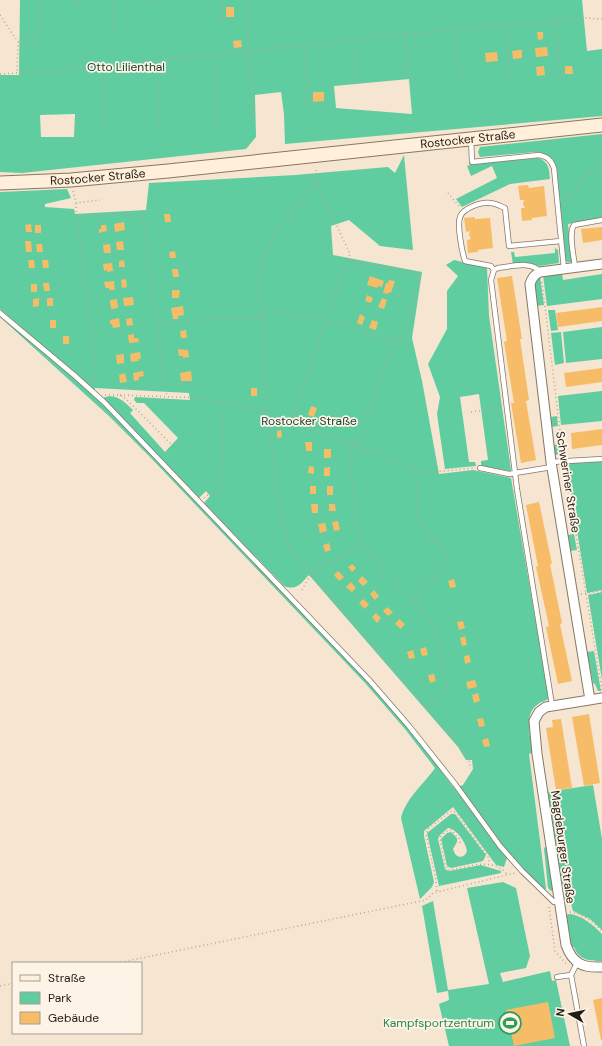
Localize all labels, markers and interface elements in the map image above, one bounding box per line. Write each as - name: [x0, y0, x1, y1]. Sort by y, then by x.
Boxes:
- park label: Otto Lilienthal: [87, 59, 165, 75]
- street label: Rostocker Straße: [419, 126, 516, 152]
- street label: Rostocker Straße: [50, 165, 146, 189]
- park label: Rostocker Straße: [261, 413, 357, 429]
- street label: Schweriner Straße: [552, 430, 584, 534]
- street label: Magdeburger Straße: [547, 789, 579, 905]
- legend: [12, 962, 142, 1034]
- text: Straße: [48, 970, 85, 986]
- text: Park: [48, 990, 72, 1006]
- north arrow: [550, 994, 590, 1034]
- text: N: [553, 1007, 568, 1017]
- text: Gebäude: [48, 1010, 99, 1026]
- sports icon: Kampfsportzentrum: [497, 1010, 523, 1036]
- place label: Kampfsportzentrum: [383, 1015, 494, 1031]

